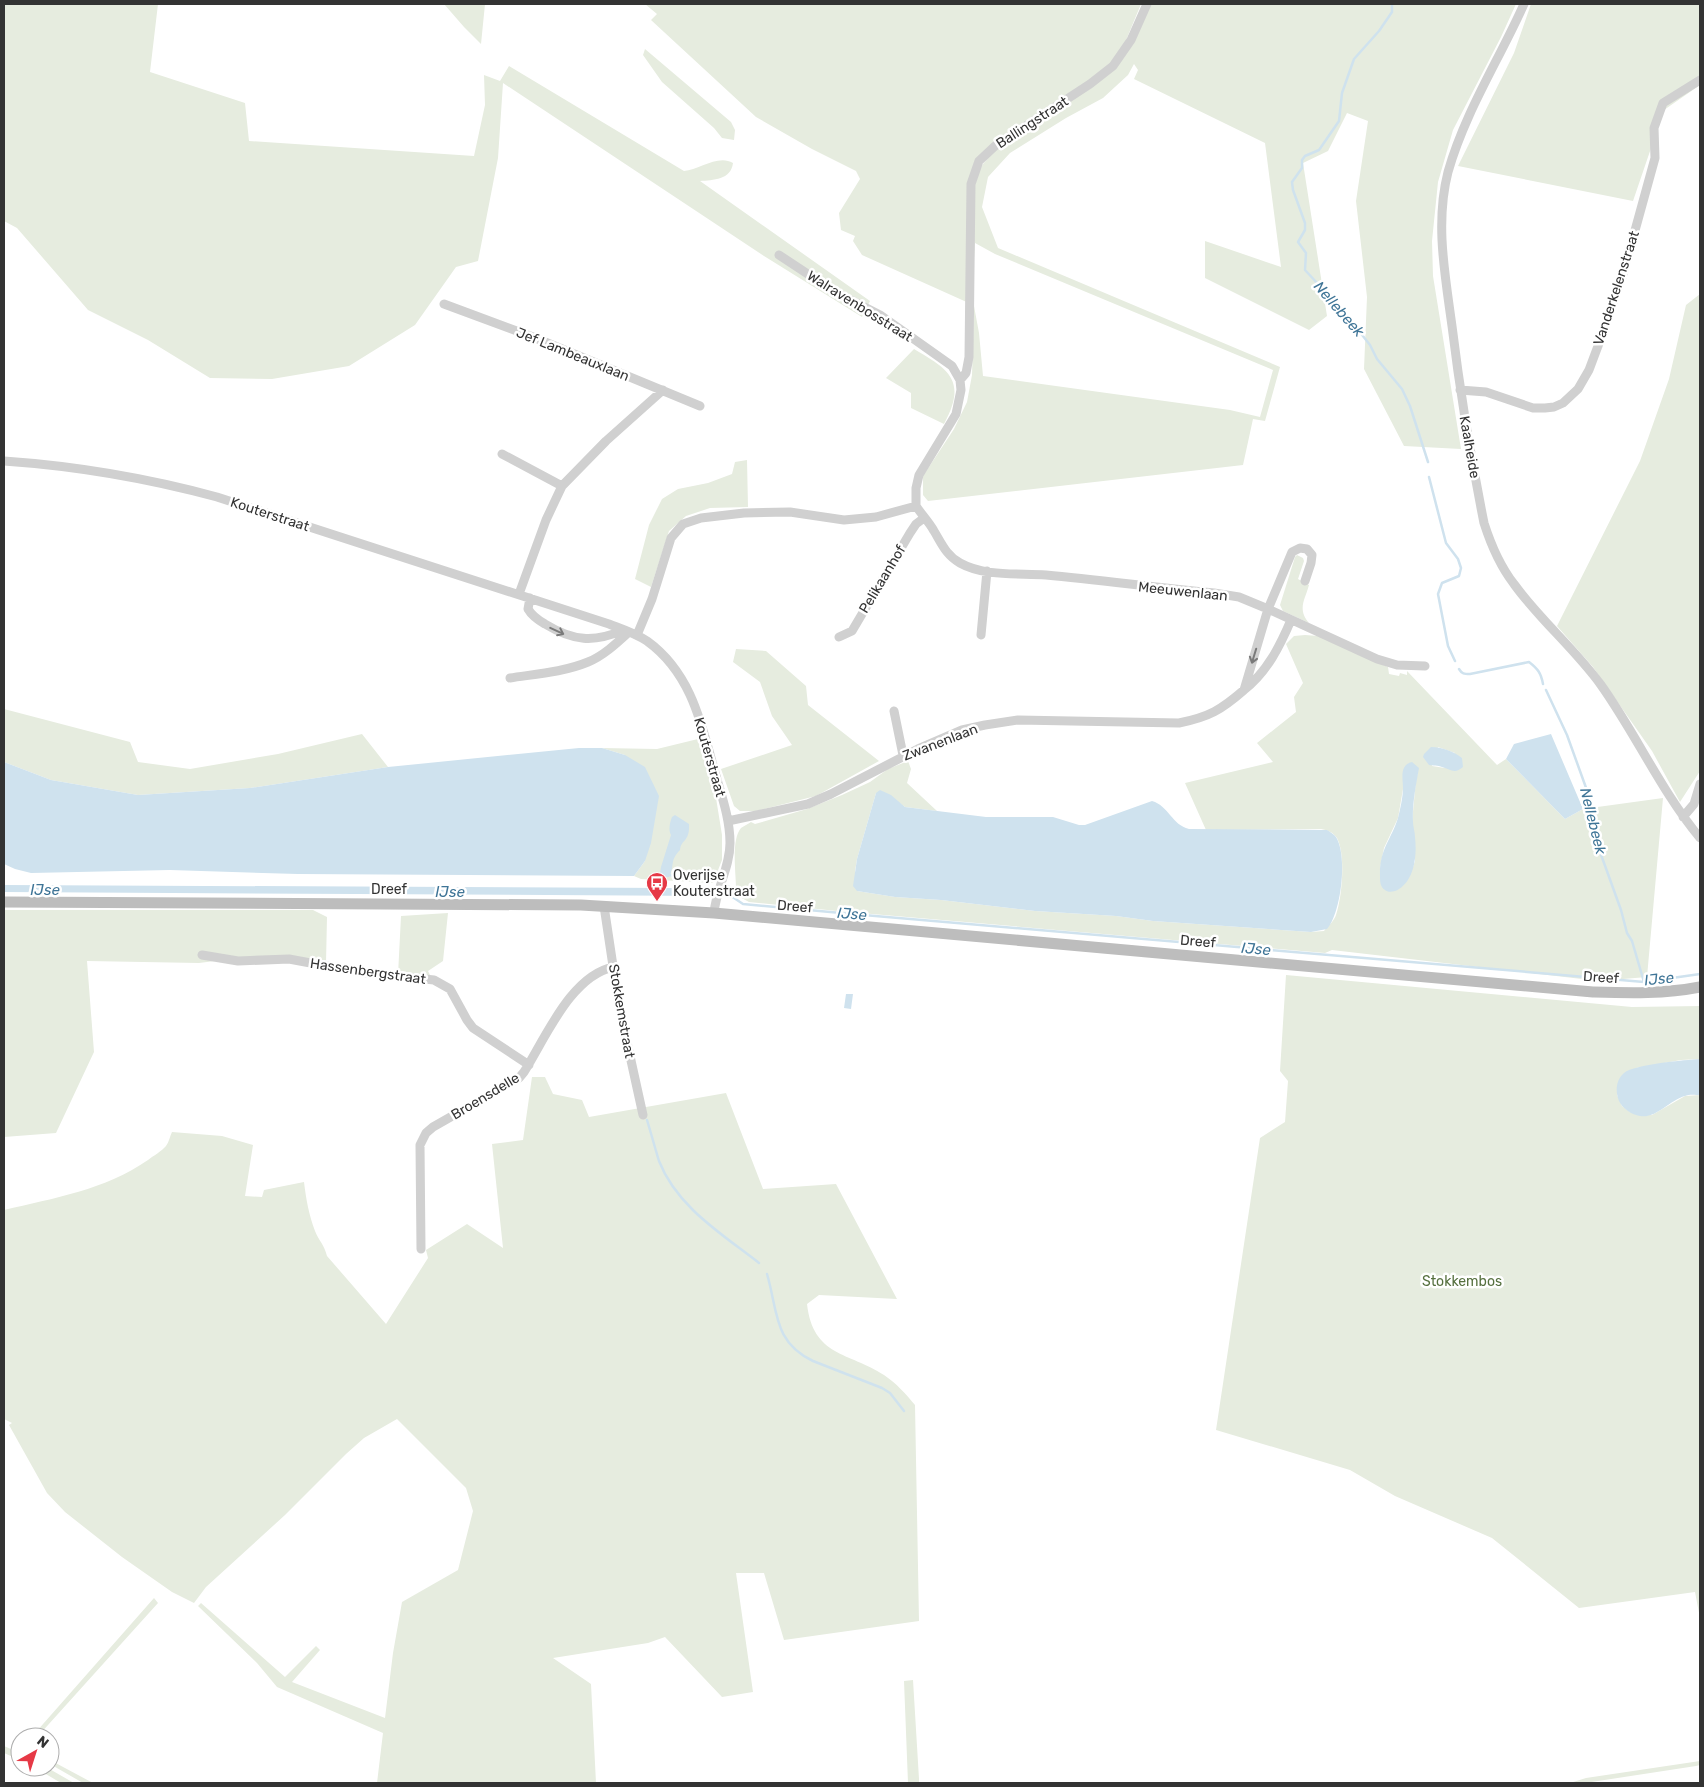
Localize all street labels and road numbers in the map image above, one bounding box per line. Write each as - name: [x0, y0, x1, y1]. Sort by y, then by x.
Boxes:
- street label: Ballingstraat: [993, 92, 1072, 152]
- street label: Vanderkelenstraat: [1590, 228, 1643, 347]
- street label: Walravenbosstraat: [804, 267, 916, 346]
- street label: Jef Lambeauxlaan: [514, 324, 632, 385]
- street label: Kaalheide: [1456, 415, 1483, 480]
- street label: Kouterstraat: [228, 494, 312, 535]
- street label: Pelikaanhof: [855, 542, 910, 616]
- street label: Meeuwenlaan: [1137, 578, 1229, 605]
- street label: Kouterstraat: [690, 715, 729, 799]
- street label: Zwanenlaan: [900, 720, 980, 765]
- street label: Dreef: [371, 881, 408, 898]
- street label: Dreef: [776, 896, 814, 917]
- street label: Dreef: [1179, 931, 1217, 952]
- street label: Hassenbergstraat: [309, 955, 427, 988]
- street label: Stokkemstraat: [605, 963, 638, 1060]
- street label: Dreef: [1582, 968, 1620, 987]
- street label: Broensdelle: [448, 1069, 523, 1124]

